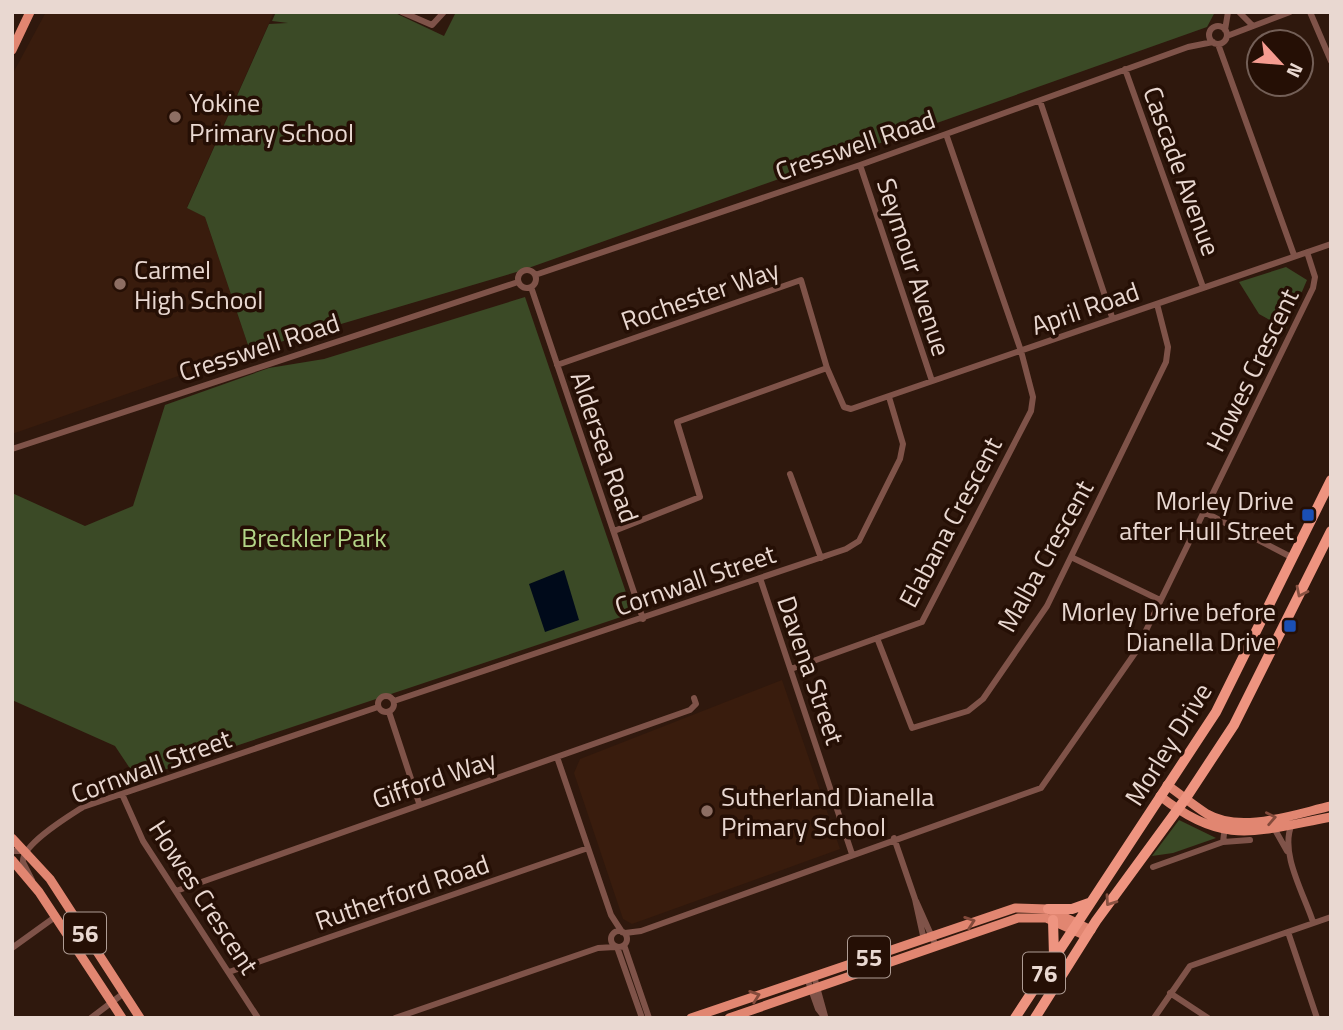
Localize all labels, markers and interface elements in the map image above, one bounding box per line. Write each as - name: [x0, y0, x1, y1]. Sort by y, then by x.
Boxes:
- north arrow: [1245, 28, 1315, 98]
- text: N: [1280, 58, 1312, 83]
- street label: Cascade Avenue: [1133, 81, 1231, 261]
- place label: Yokine Primary School: [189, 83, 354, 152]
- street label: Cresswell Road: [770, 99, 940, 191]
- marker: Yokine Primary School: [167, 109, 183, 125]
- street label: Seymour Avenue: [867, 173, 961, 361]
- place label: Carmel High School: [134, 250, 263, 319]
- street label: Rochester Way: [616, 250, 784, 340]
- street label: April Road: [1026, 271, 1144, 345]
- marker: Carmel High School: [112, 276, 128, 292]
- street label: Howes Crescent: [1196, 282, 1308, 458]
- street label: Cresswell Road: [174, 303, 344, 391]
- street label: Aldersea Road: [561, 366, 649, 528]
- street label: Elabana Crescent: [889, 430, 1011, 614]
- street label: Malba Crescent: [987, 473, 1103, 639]
- place label: Morley Drive after Hull Street: [1119, 481, 1294, 550]
- marker: Morley Drive after Hull Street: [1300, 507, 1316, 523]
- park label: Breckler Park: [241, 518, 387, 557]
- street label: Cornwall Street: [609, 534, 781, 626]
- one-way arrow: [1295, 585, 1309, 597]
- street label: Davena Street: [767, 590, 855, 750]
- place label: Morley Drive before Dianella Drive: [1061, 592, 1276, 661]
- marker: Morley Drive before Dianella Drive: [1282, 618, 1298, 634]
- street label: Morley Drive: [1115, 675, 1221, 813]
- street label: Cornwall Street: [65, 719, 237, 813]
- street label: Gifford Way: [367, 740, 501, 818]
- place label: Sutherland Dianella Primary School: [721, 777, 934, 846]
- marker: Sutherland Dianella Primary School: [699, 803, 715, 819]
- one-way arrow: [1266, 811, 1277, 826]
- street label: Howes Crescent: [139, 812, 269, 982]
- street label: Rutherford Road: [310, 844, 494, 940]
- one-way arrow: [1106, 893, 1118, 906]
- road number: 56: [64, 912, 106, 953]
- one-way arrow: [964, 916, 976, 930]
- road number: 55: [848, 937, 890, 978]
- road number: 76: [1023, 953, 1065, 993]
- one-way arrow: [749, 990, 761, 1004]

